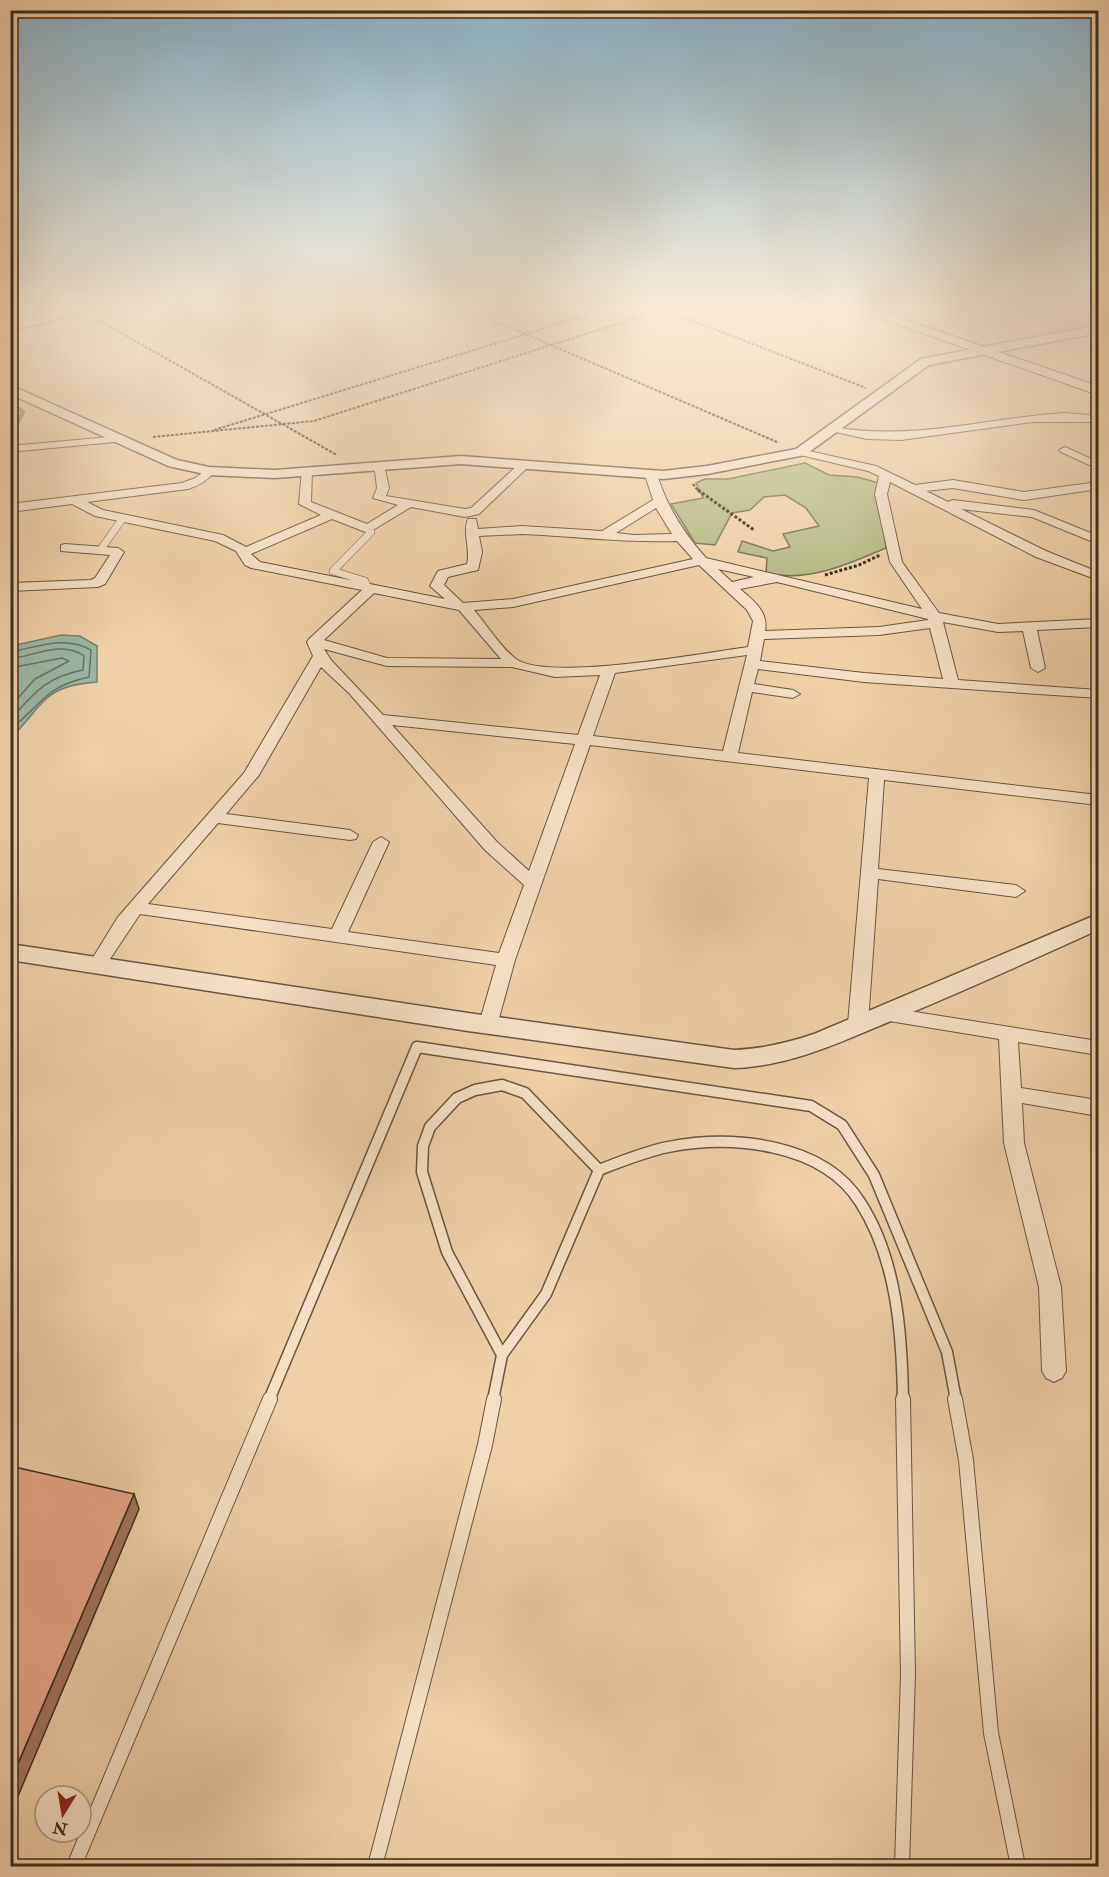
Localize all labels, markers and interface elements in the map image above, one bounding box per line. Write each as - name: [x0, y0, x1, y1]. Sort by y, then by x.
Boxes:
- north arrow: [33, 1784, 93, 1844]
- text: N: [51, 1816, 70, 1839]

